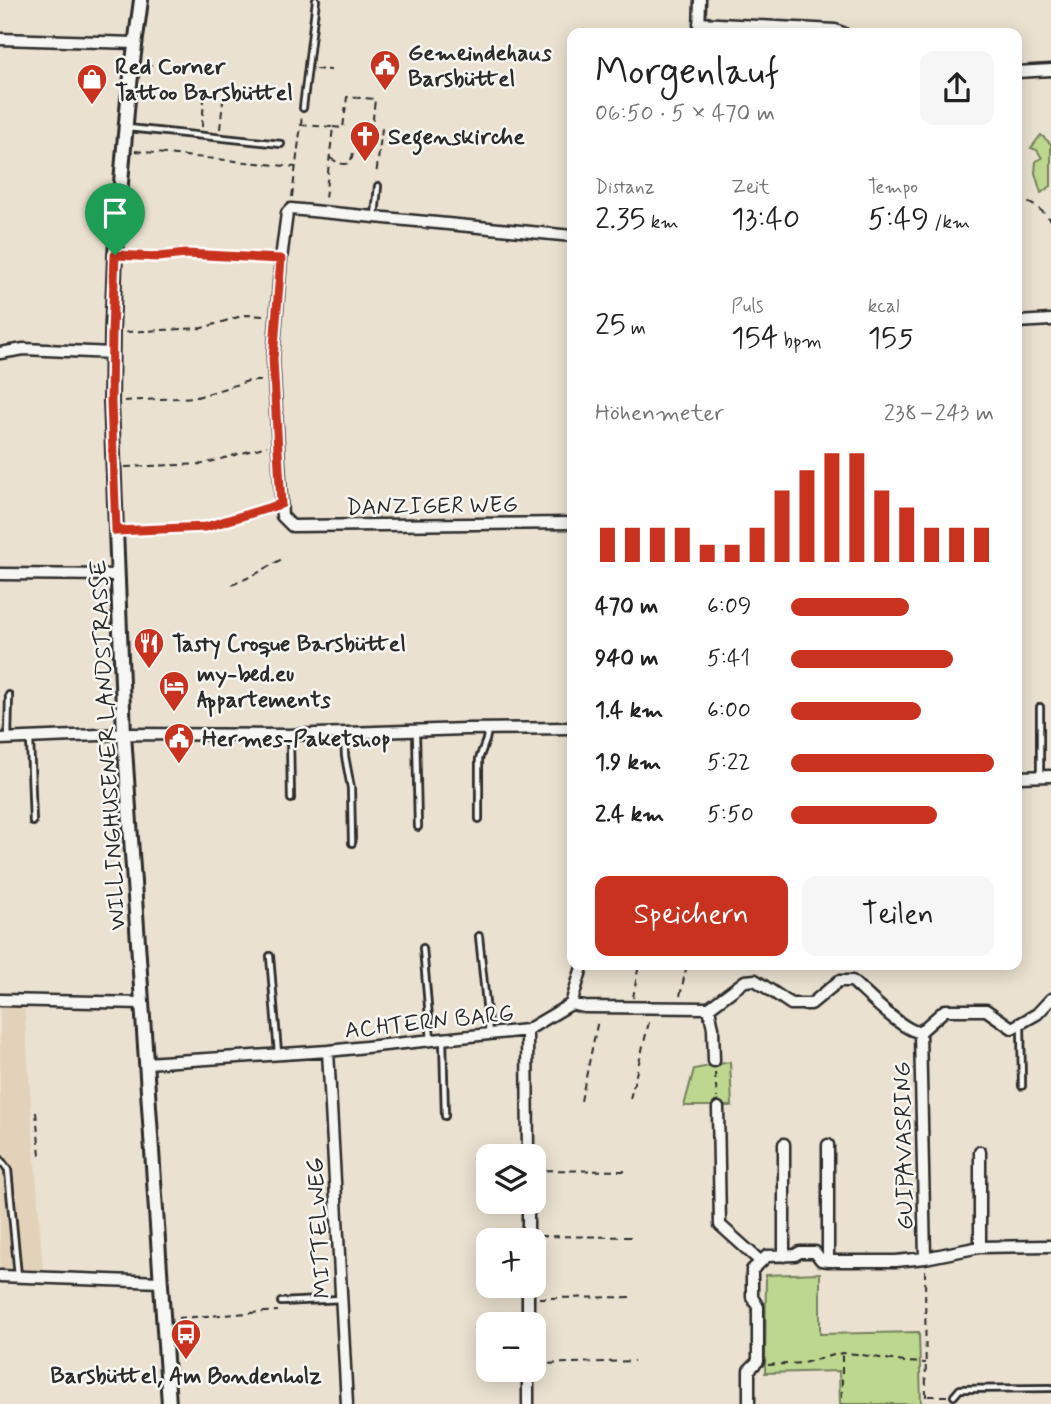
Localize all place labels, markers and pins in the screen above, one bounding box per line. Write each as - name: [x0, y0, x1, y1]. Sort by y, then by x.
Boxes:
- place label: Gemeindehaus Barsbüttel: [408, 39, 553, 95]
- public building icon: Gemeindehaus Barsbüttel: [368, 48, 402, 92]
- place label: Red Corner Tattoo Barsbüttel: [115, 53, 293, 109]
- shop icon: Red Corner Tattoo Barsbüttel: [75, 62, 109, 106]
- church icon: Segenskirche: [348, 119, 382, 163]
- place label: Segenskirche: [388, 123, 525, 156]
- pin: [85, 183, 145, 255]
- restaurant icon: Tasty Croque Barsbüttel: [132, 626, 166, 670]
- place label: Tasty Croque Barsbüttel: [172, 630, 406, 660]
- place label: my-bed.eu Appartements: [197, 660, 331, 717]
- hotel icon: my-bed.eu Appartements: [157, 669, 191, 713]
- public building icon: Hermes-Paketshop: [162, 721, 196, 765]
- place label: Hermes-Paketshop: [202, 725, 390, 755]
- bus stop icon: Barsbüttel, Am Bondenholz: [169, 1317, 203, 1361]
- place label: Barsbüttel, Am Bondenholz: [50, 1362, 322, 1392]

